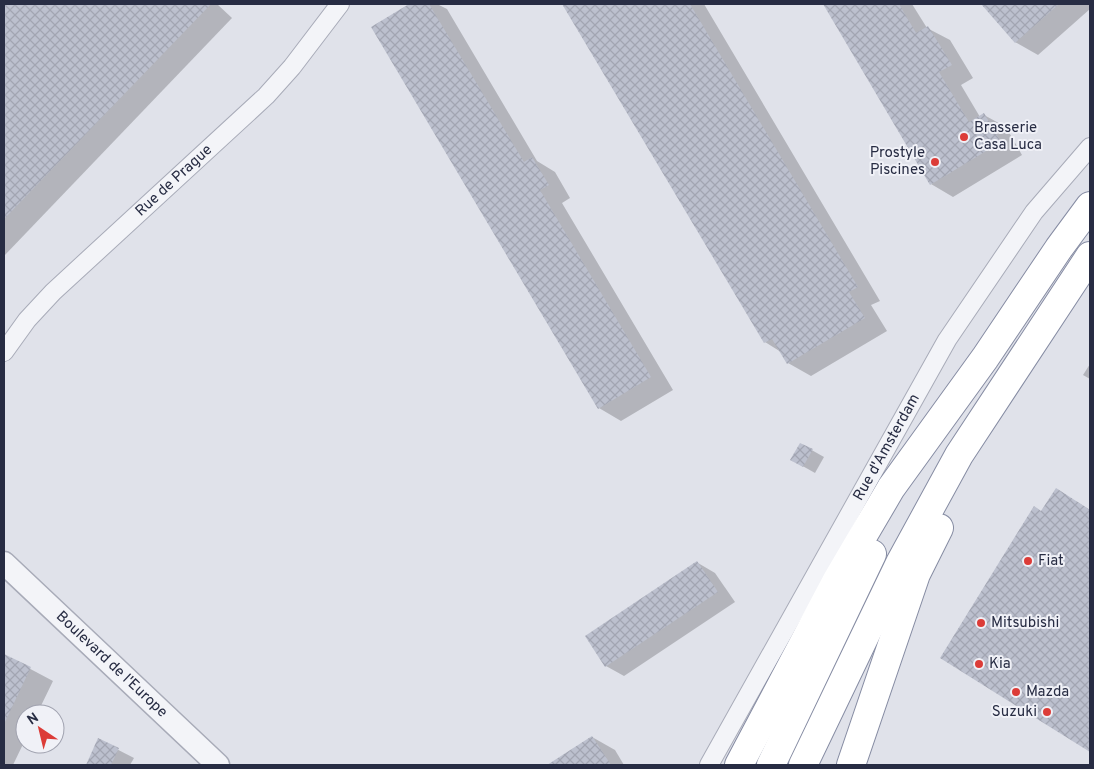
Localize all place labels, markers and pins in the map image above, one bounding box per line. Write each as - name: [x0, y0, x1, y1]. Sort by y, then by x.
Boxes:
- place label: Brasserie Casa Luca: [974, 119, 1042, 155]
- marker: Brasserie Casa Luca: [958, 131, 970, 143]
- place label: Prostyle Piscines: [870, 144, 925, 180]
- marker: Prostyle Piscines: [929, 156, 941, 168]
- place label: Fiat: [1038, 552, 1064, 571]
- marker: Fiat: [1022, 555, 1034, 567]
- place label: Mitsubishi: [991, 614, 1059, 633]
- marker: Mitsubishi: [975, 617, 987, 629]
- place label: Kia: [989, 655, 1011, 674]
- marker: Kia: [973, 658, 985, 670]
- place label: Mazda: [1026, 683, 1069, 702]
- marker: Mazda: [1010, 686, 1022, 698]
- place label: Suzuki: [992, 703, 1037, 722]
- marker: Suzuki: [1041, 706, 1053, 718]

